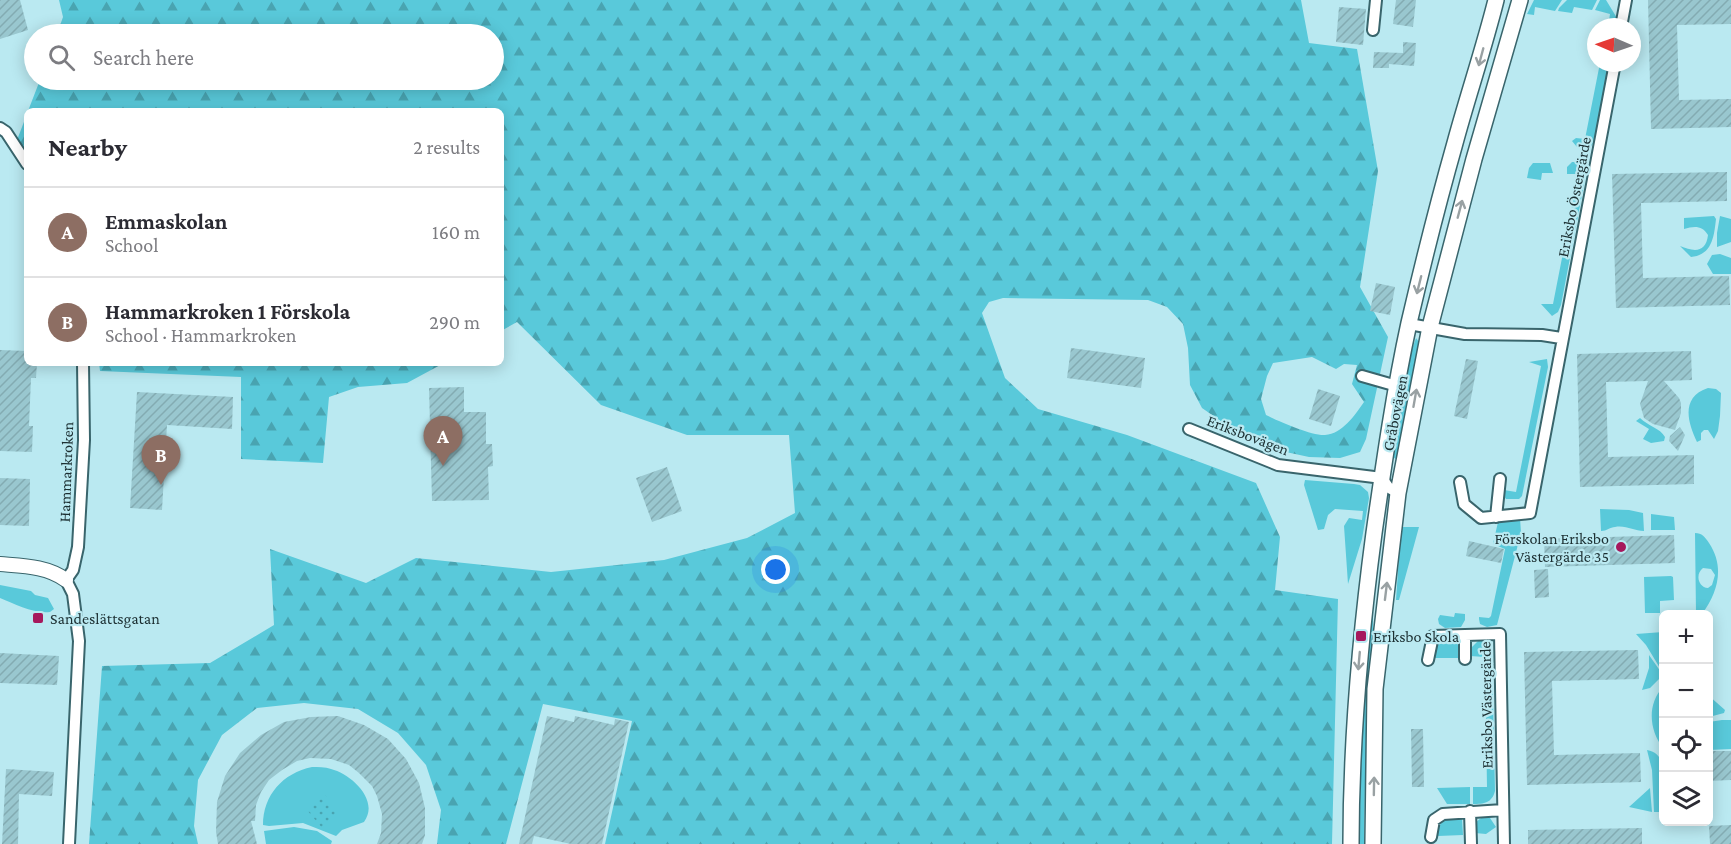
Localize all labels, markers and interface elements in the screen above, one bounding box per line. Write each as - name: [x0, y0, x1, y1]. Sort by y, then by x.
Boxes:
- north arrow: [1587, 18, 1641, 72]
- search box: [24, 24, 504, 90]
- icon: search: [45, 41, 78, 74]
- text: Search here: [93, 45, 194, 70]
- one-way arrow: [1475, 47, 1486, 66]
- text: Nearby: [48, 133, 127, 162]
- text: 2 results: [413, 136, 480, 158]
- street label: Eriksbo Östergärde: [1554, 136, 1595, 259]
- one-way arrow: [1455, 200, 1467, 219]
- text: Emmaskolan: [105, 209, 227, 234]
- text: A: [62, 221, 73, 243]
- text: 160 m: [432, 221, 480, 243]
- text: School: [105, 234, 158, 256]
- one-way arrow: [1412, 275, 1424, 294]
- text: Hammarkroken 1 Förskola: [105, 299, 350, 324]
- text: B: [62, 311, 73, 333]
- text: 290 m: [429, 311, 480, 333]
- text: School · Hammarkroken: [105, 324, 297, 346]
- street label: Gråbovägen: [1379, 373, 1412, 453]
- one-way arrow: [1410, 389, 1421, 409]
- street label: Eriksbovägen: [1204, 412, 1292, 459]
- pin: A: [424, 416, 462, 466]
- street label: Hammarkroken: [56, 421, 76, 523]
- pin: B: [142, 436, 180, 485]
- place label: Förskolan Eriksbo Västergärde 35: [1495, 530, 1609, 566]
- marker: Förskolan Eriksbo Västergärde 35: [1614, 540, 1628, 554]
- your location: [761, 555, 790, 584]
- one-way arrow: [1381, 582, 1392, 602]
- place label: Sandeslättsgatan: [50, 610, 160, 628]
- map controls: [1659, 610, 1713, 826]
- button: +: [1659, 610, 1713, 664]
- marker: Sandeslättsgatan: [31, 611, 45, 625]
- place label: Eriksbo Skola: [1373, 628, 1460, 645]
- marker: Eriksbo Skola: [1354, 629, 1368, 643]
- street label: Eriksbo Västergärde: [1476, 641, 1497, 769]
- one-way arrow: [1353, 651, 1364, 671]
- button: −: [1659, 664, 1713, 718]
- button: locate: [1659, 718, 1713, 772]
- button: layers: [1659, 772, 1713, 826]
- one-way arrow: [1368, 776, 1380, 796]

